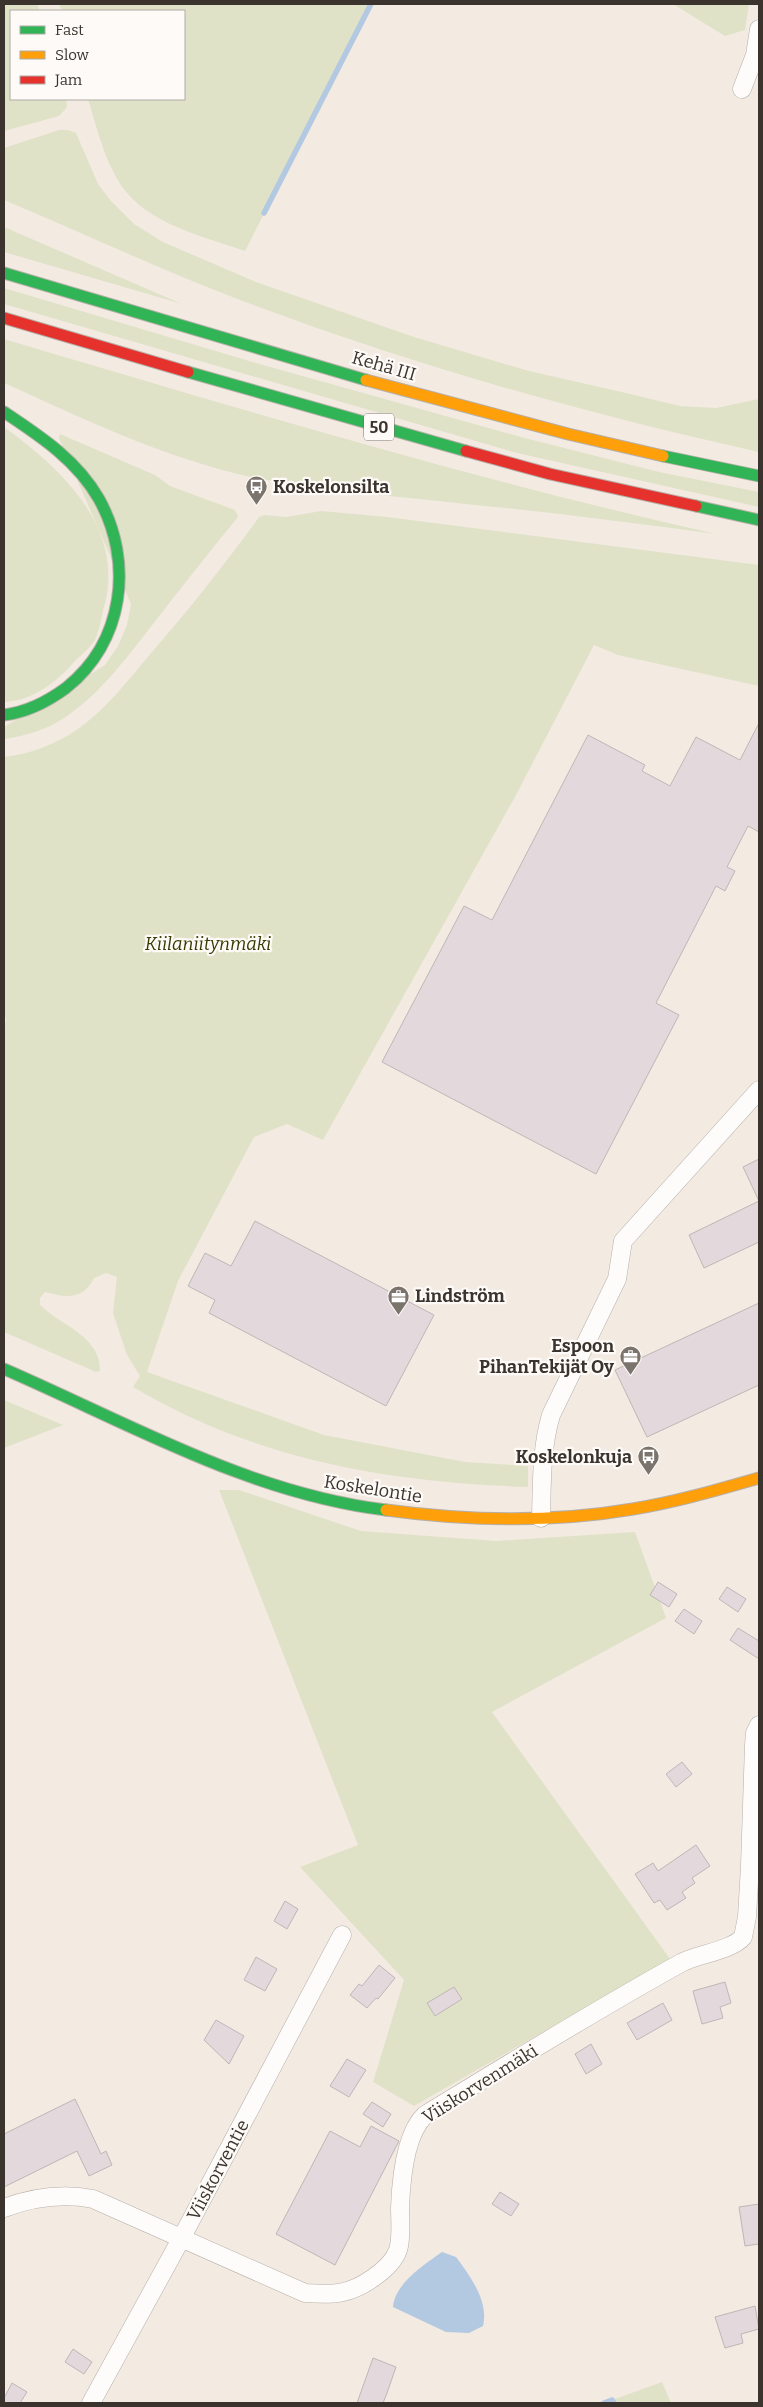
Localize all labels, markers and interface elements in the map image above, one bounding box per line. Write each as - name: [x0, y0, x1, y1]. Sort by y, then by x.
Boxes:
- legend: [10, 10, 185, 100]
- text: Fast: [55, 21, 84, 39]
- text: Slow: [55, 46, 90, 64]
- text: Jam: [54, 71, 83, 89]
- street label: Kehä III: [349, 346, 419, 386]
- road number: 50: [364, 414, 394, 441]
- bus stop icon: Koskelonsilta: [245, 475, 269, 506]
- place label: Koskelonsilta: [273, 476, 389, 498]
- park label: Kiilaniitynmäki: [145, 933, 271, 955]
- office icon: Lindström: [387, 1284, 411, 1315]
- place label: Lindström: [415, 1285, 505, 1307]
- place label: Espoon PihanTekijät Oy: [479, 1335, 615, 1378]
- office icon: Espoon PihanTekijät Oy: [618, 1344, 642, 1375]
- bus stop icon: Koskelonkuja: [636, 1445, 660, 1476]
- place label: Koskelonkuja: [516, 1446, 632, 1468]
- street label: Koskelontie: [322, 1470, 424, 1508]
- street label: Viiskorvenmäki: [418, 2040, 542, 2128]
- street label: Viiskorventie: [182, 2116, 254, 2224]

